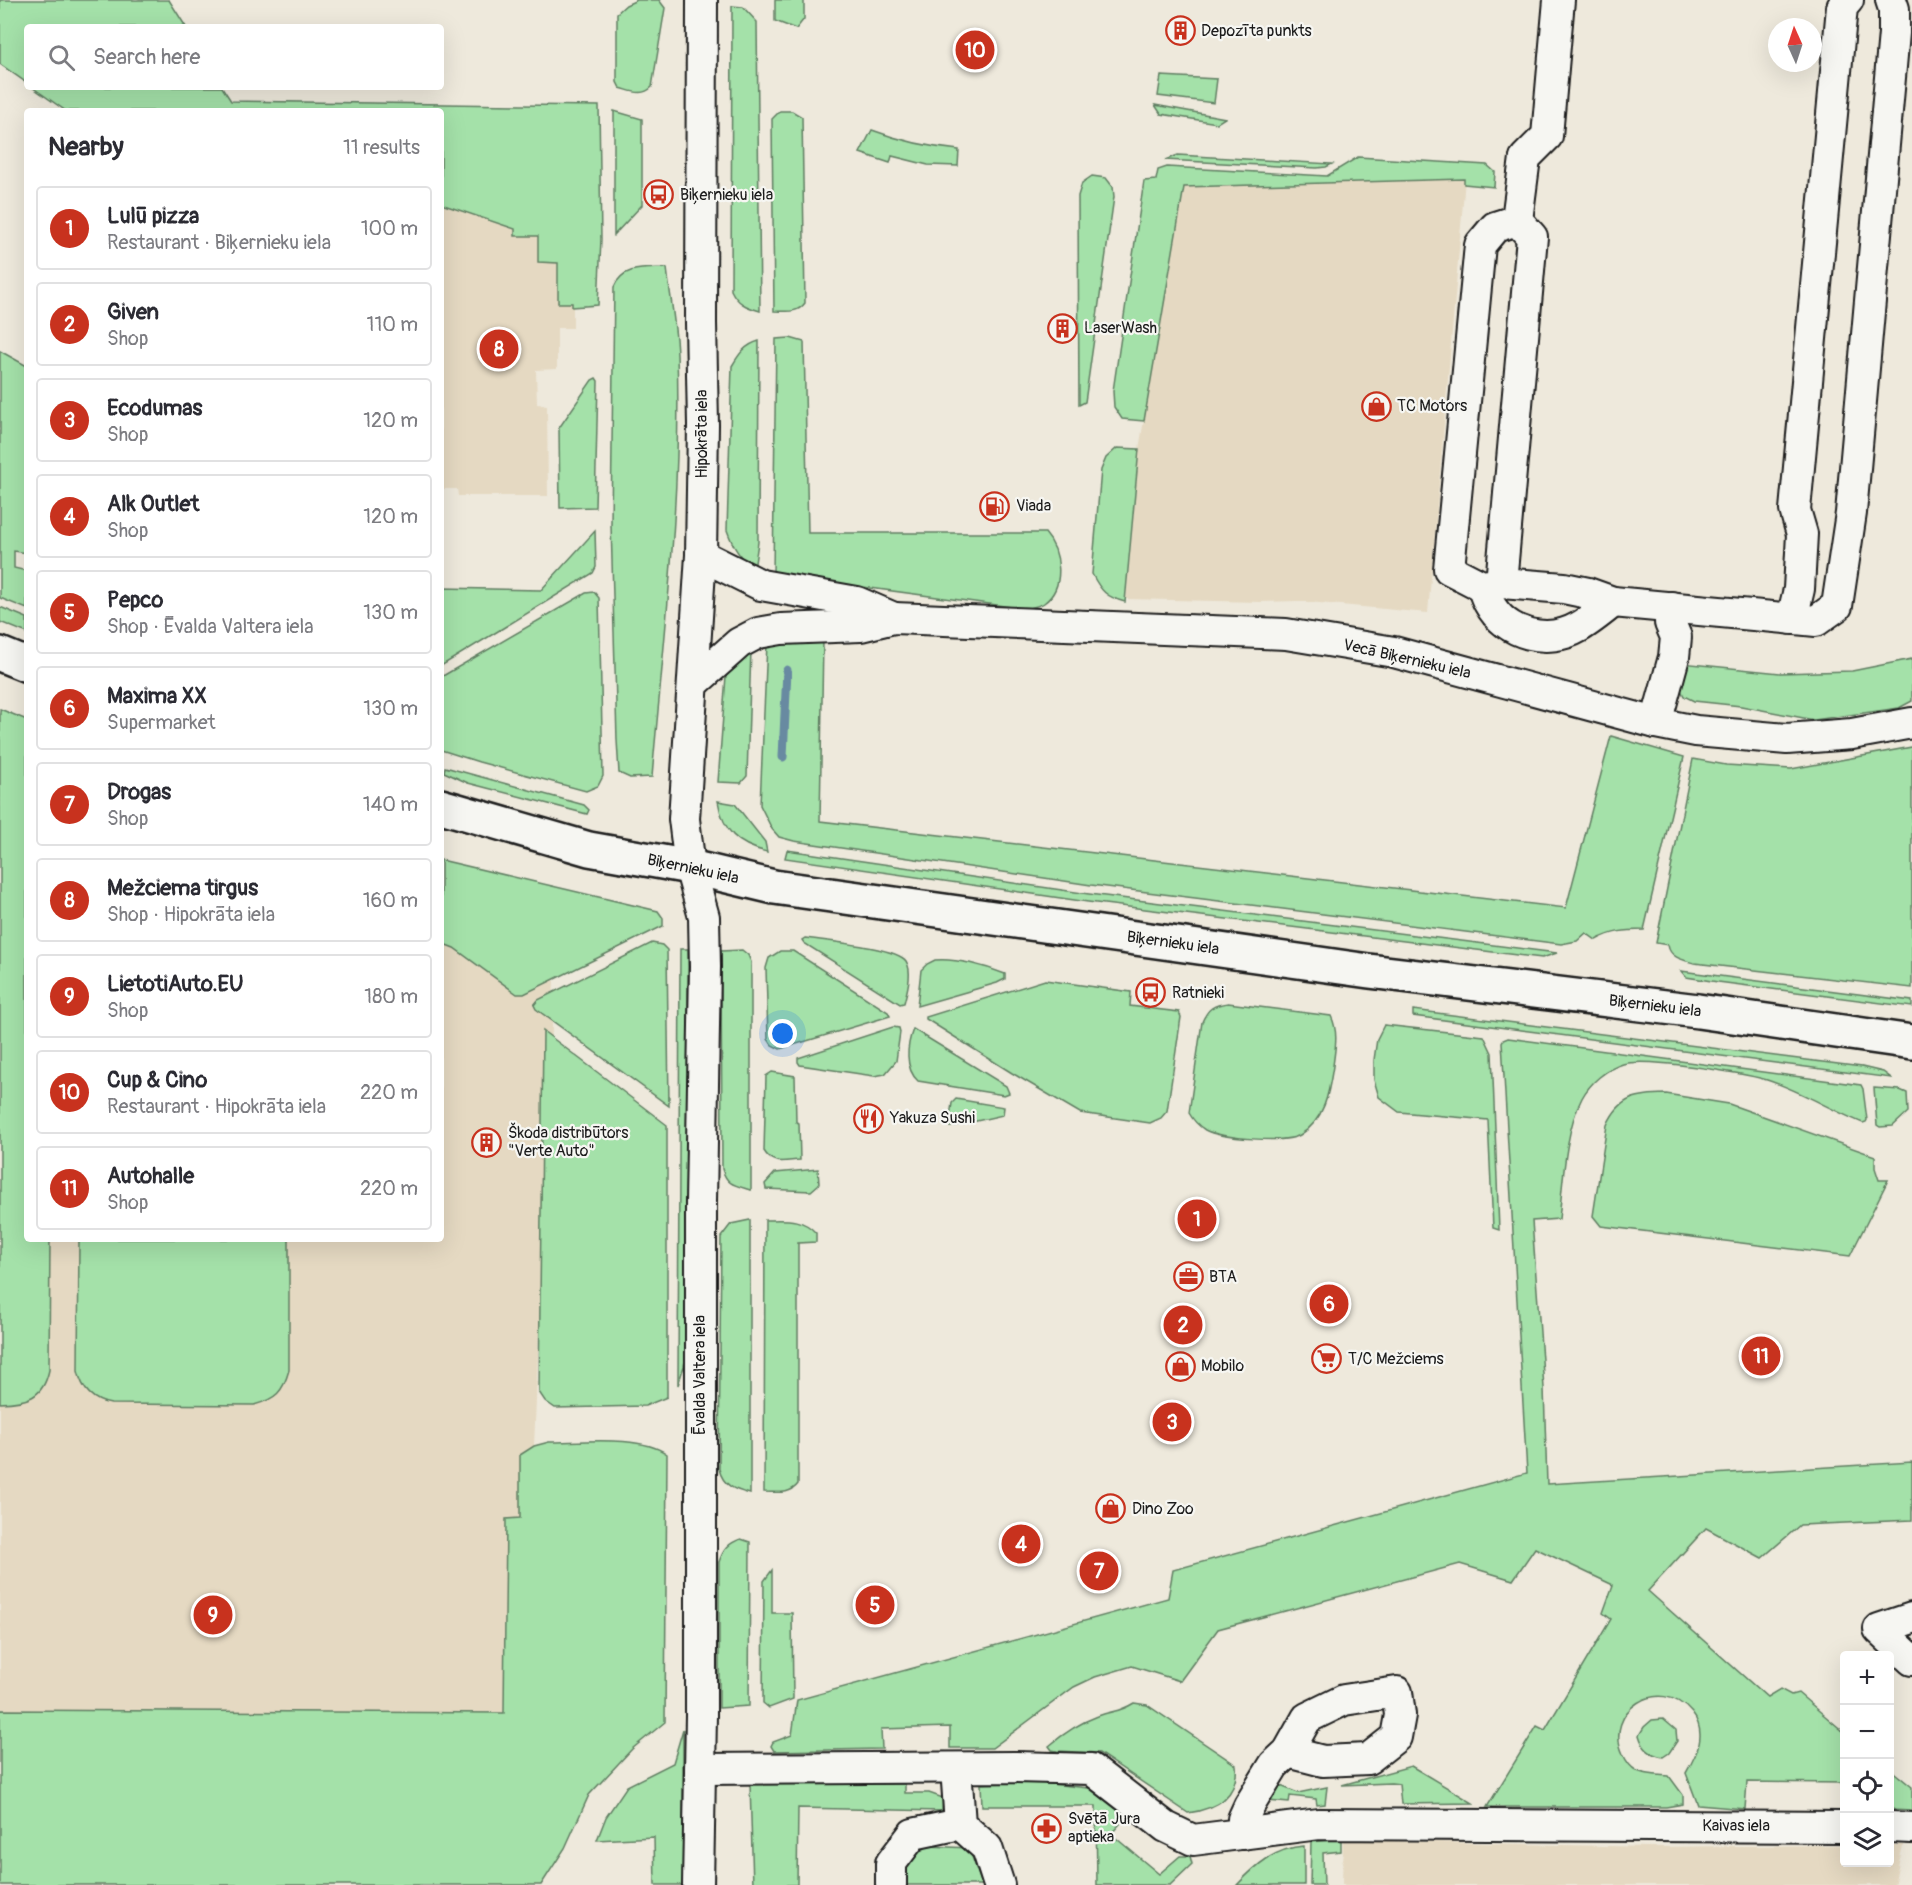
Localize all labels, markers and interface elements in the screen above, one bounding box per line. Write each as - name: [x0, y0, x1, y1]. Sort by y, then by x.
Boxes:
- building icon: Depozīta punkts: [1164, 15, 1196, 47]
- north arrow: [1768, 18, 1822, 72]
- place label: Depozīta punkts: [1201, 21, 1312, 41]
- search box: [24, 24, 444, 90]
- pin: 10: [956, 28, 994, 72]
- icon: search: [45, 41, 78, 74]
- text: Search here: [93, 43, 200, 71]
- text: Nearby: [48, 131, 124, 163]
- text: 11 results: [343, 135, 420, 160]
- bus stop icon: Biķernieku iela: [643, 179, 675, 211]
- place label: Biķernieku iela: [680, 185, 773, 205]
- text: Lulū pizza: [107, 202, 199, 230]
- text: 1: [66, 216, 73, 241]
- text: 100 m: [361, 216, 418, 241]
- text: Restaurant · Biķernieku iela: [107, 230, 331, 255]
- text: Given: [107, 298, 159, 326]
- text: 2: [64, 312, 75, 337]
- text: 110 m: [367, 312, 418, 337]
- building icon: LaserWash: [1047, 312, 1079, 344]
- place label: LaserWash: [1084, 318, 1157, 338]
- text: Shop: [107, 326, 148, 351]
- pin: 8: [480, 326, 518, 372]
- street label: Hipokrāta iela: [692, 389, 712, 479]
- shop icon: TC Motors: [1360, 390, 1392, 422]
- text: Ecodumas: [107, 394, 202, 422]
- place label: TC Motors: [1397, 396, 1467, 416]
- text: 3: [64, 408, 75, 433]
- text: 120 m: [363, 408, 418, 433]
- text: Shop: [107, 422, 148, 447]
- text: Alk Outlet: [107, 490, 199, 518]
- fuel station icon: Viada: [979, 490, 1011, 522]
- place label: Viada: [1016, 496, 1051, 516]
- text: 4: [64, 504, 75, 529]
- text: 120 m: [363, 504, 418, 529]
- text: Shop: [107, 518, 148, 543]
- text: Pepco: [107, 586, 163, 614]
- text: 5: [64, 600, 75, 625]
- text: 130 m: [363, 600, 418, 625]
- text: Shop · Ēvalda Valtera iela: [107, 614, 313, 639]
- street label: Vecā Biķernieku iela: [1341, 635, 1473, 683]
- text: Maxima XX: [107, 682, 207, 710]
- text: 6: [64, 696, 75, 721]
- text: 130 m: [363, 696, 418, 721]
- text: Supermarket: [107, 710, 216, 735]
- text: Drogas: [107, 778, 171, 806]
- text: 7: [64, 792, 75, 817]
- text: 140 m: [363, 792, 418, 817]
- text: Shop: [107, 806, 148, 831]
- street label: Biķernieku iela: [645, 850, 741, 888]
- text: Mežciema tirgus: [107, 874, 258, 902]
- text: 8: [64, 888, 75, 913]
- text: 160 m: [363, 888, 418, 913]
- text: Shop · Hipokrāta iela: [107, 902, 275, 927]
- street label: Biķernieku iela: [1125, 927, 1221, 959]
- text: LietotiAuto.EU: [107, 970, 244, 998]
- bus stop icon: Ratnieki: [1135, 977, 1167, 1009]
- place label: Ratnieki: [1172, 983, 1224, 1003]
- text: 9: [64, 984, 75, 1009]
- text: 180 m: [364, 984, 418, 1009]
- street label: Biķernieku iela: [1608, 990, 1702, 1022]
- text: Shop: [107, 998, 148, 1023]
- your location: [768, 1019, 797, 1048]
- text: Cup & Cino: [107, 1066, 207, 1094]
- text: 10: [59, 1080, 80, 1105]
- text: 220 m: [360, 1080, 418, 1105]
- text: Restaurant · Hipokrāta iela: [107, 1094, 326, 1119]
- restaurant icon: Yakuza Sushi: [853, 1102, 885, 1134]
- place label: Yakuza Sushi: [889, 1108, 975, 1128]
- place label: Škoda distribūtors "Verte Auto": [508, 1122, 628, 1161]
- building icon: Škoda distribūtors "Verte Auto": [471, 1126, 503, 1158]
- text: Autohalle: [107, 1162, 194, 1190]
- text: 11: [62, 1176, 77, 1201]
- text: 220 m: [360, 1176, 418, 1201]
- text: Shop: [107, 1190, 148, 1215]
- pin: 1: [1178, 1196, 1216, 1242]
- office icon: BTA: [1172, 1261, 1204, 1293]
- place label: BTA: [1209, 1267, 1237, 1287]
- pin: 6: [1310, 1282, 1348, 1326]
- pin: 2: [1164, 1302, 1202, 1348]
- street label: Ēvalda Valtera iela: [690, 1315, 710, 1435]
- pin: 11: [1742, 1334, 1780, 1378]
- supermarket icon: T/C Mežciems: [1311, 1343, 1343, 1375]
- place label: T/C Mežciems: [1348, 1349, 1444, 1369]
- shop icon: Mobilo: [1164, 1350, 1196, 1382]
- place label: Mobilo: [1201, 1356, 1245, 1376]
- pin: 3: [1152, 1400, 1192, 1444]
- shop icon: Dino Zoo: [1095, 1493, 1127, 1525]
- place label: Dino Zoo: [1132, 1499, 1194, 1519]
- pin: 4: [1002, 1522, 1040, 1566]
- pin: 7: [1080, 1548, 1118, 1594]
- pin: 5: [856, 1582, 894, 1628]
- pin: 9: [194, 1592, 232, 1638]
- map controls: [1840, 1651, 1894, 1867]
- button: +: [1840, 1651, 1894, 1705]
- button: −: [1840, 1705, 1894, 1759]
- button: locate: [1840, 1759, 1894, 1813]
- place label: Svētā Jura aptieka: [1068, 1809, 1140, 1847]
- pharmacy icon: Svētā Jura aptieka: [1031, 1812, 1063, 1844]
- button: layers: [1840, 1813, 1894, 1867]
- street label: Kaivas iela: [1702, 1816, 1770, 1836]

